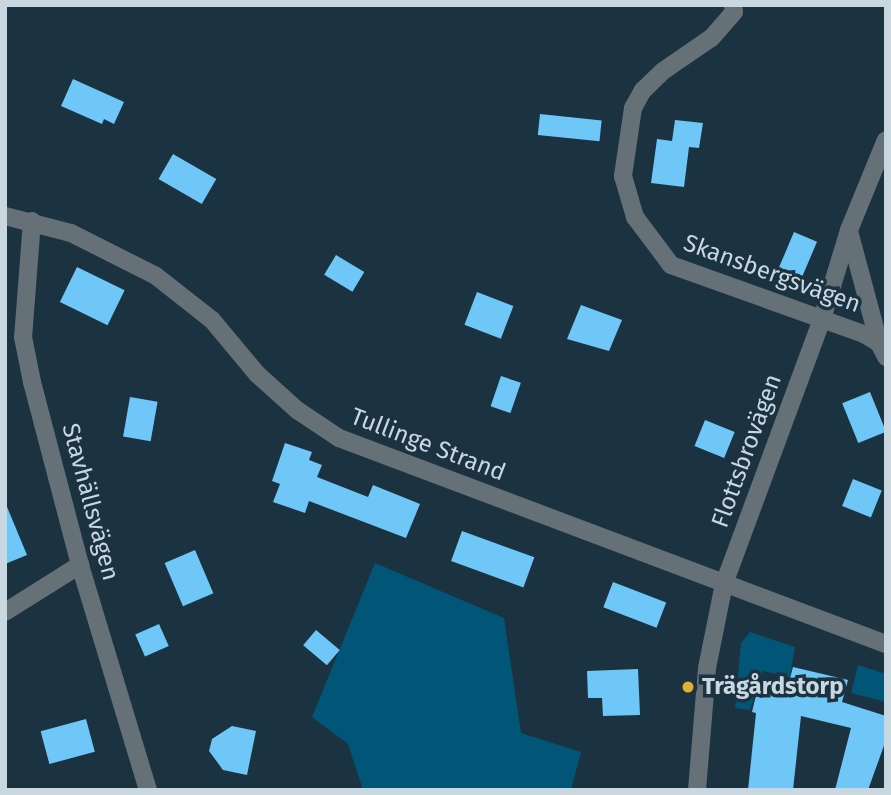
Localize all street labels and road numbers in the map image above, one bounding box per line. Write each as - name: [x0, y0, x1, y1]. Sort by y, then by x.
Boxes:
- street label: Skansbergsvägen: [680, 229, 864, 319]
- street label: Flottsbrovägen: [706, 370, 788, 532]
- street label: Tullinge Strand: [347, 402, 509, 488]
- street label: Stavhällsvägen: [55, 420, 125, 584]

